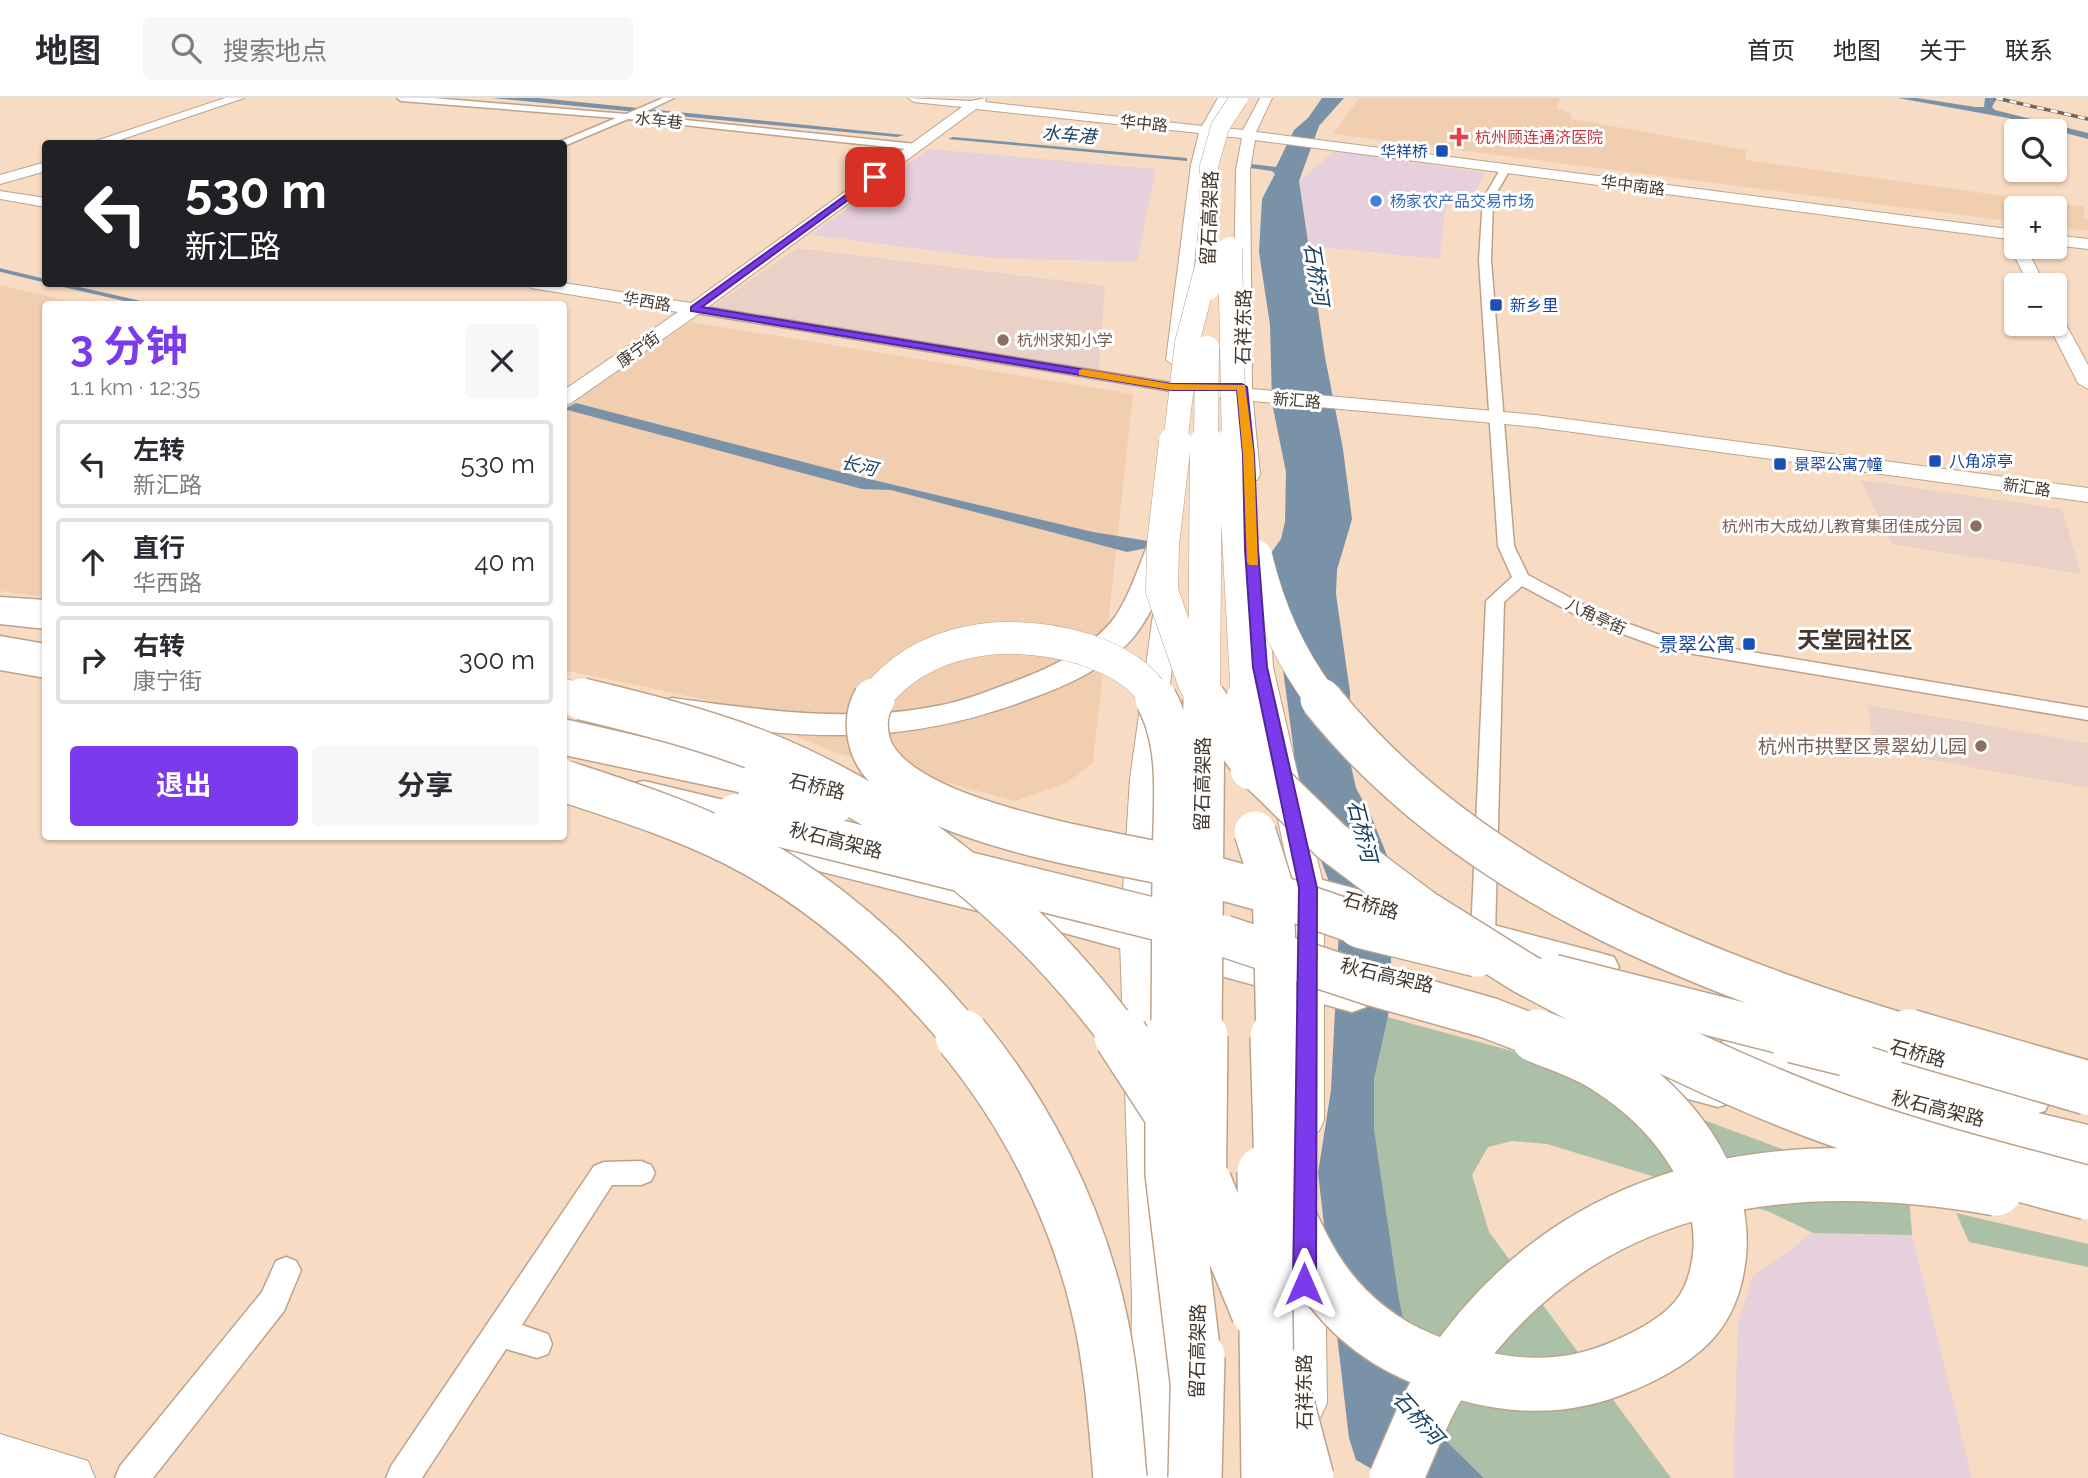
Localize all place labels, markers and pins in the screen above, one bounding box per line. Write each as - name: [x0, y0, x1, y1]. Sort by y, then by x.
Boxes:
- marker: 杭州顾连通济医院: [1449, 127, 1469, 147]
- place label: 杭州顾连通济医院: [1475, 128, 1603, 147]
- place label: 华祥桥: [1380, 142, 1428, 161]
- marker: 华祥桥: [1434, 143, 1450, 159]
- pin: [845, 147, 905, 207]
- place label: 杨家农产品交易市场: [1390, 192, 1534, 211]
- marker: 杨家农产品交易市场: [1368, 193, 1384, 209]
- place label: 新乡里: [1510, 296, 1558, 315]
- marker: 新乡里: [1488, 297, 1504, 313]
- place label: 杭州求知小学: [1017, 331, 1113, 350]
- marker: 杭州求知小学: [995, 332, 1011, 348]
- place label: 八角凉亭: [1949, 452, 2013, 471]
- marker: 八角凉亭: [1927, 453, 1943, 469]
- place label: 景翆公寓7幢: [1794, 455, 1883, 474]
- marker: 景翆公寓7幢: [1772, 456, 1788, 472]
- place label: 杭州市大成幼儿教育集团佳成分园: [1722, 517, 1962, 536]
- marker: 杭州市大成幼儿教育集团佳成分园: [1968, 518, 1984, 534]
- place label: 景翠公寓: [1659, 633, 1735, 655]
- marker: 景翠公寓: [1741, 636, 1757, 652]
- place label: 杭州市拱墅区景翠幼儿园: [1758, 735, 1967, 757]
- marker: 杭州市拱墅区景翠幼儿园: [1973, 738, 1989, 754]

